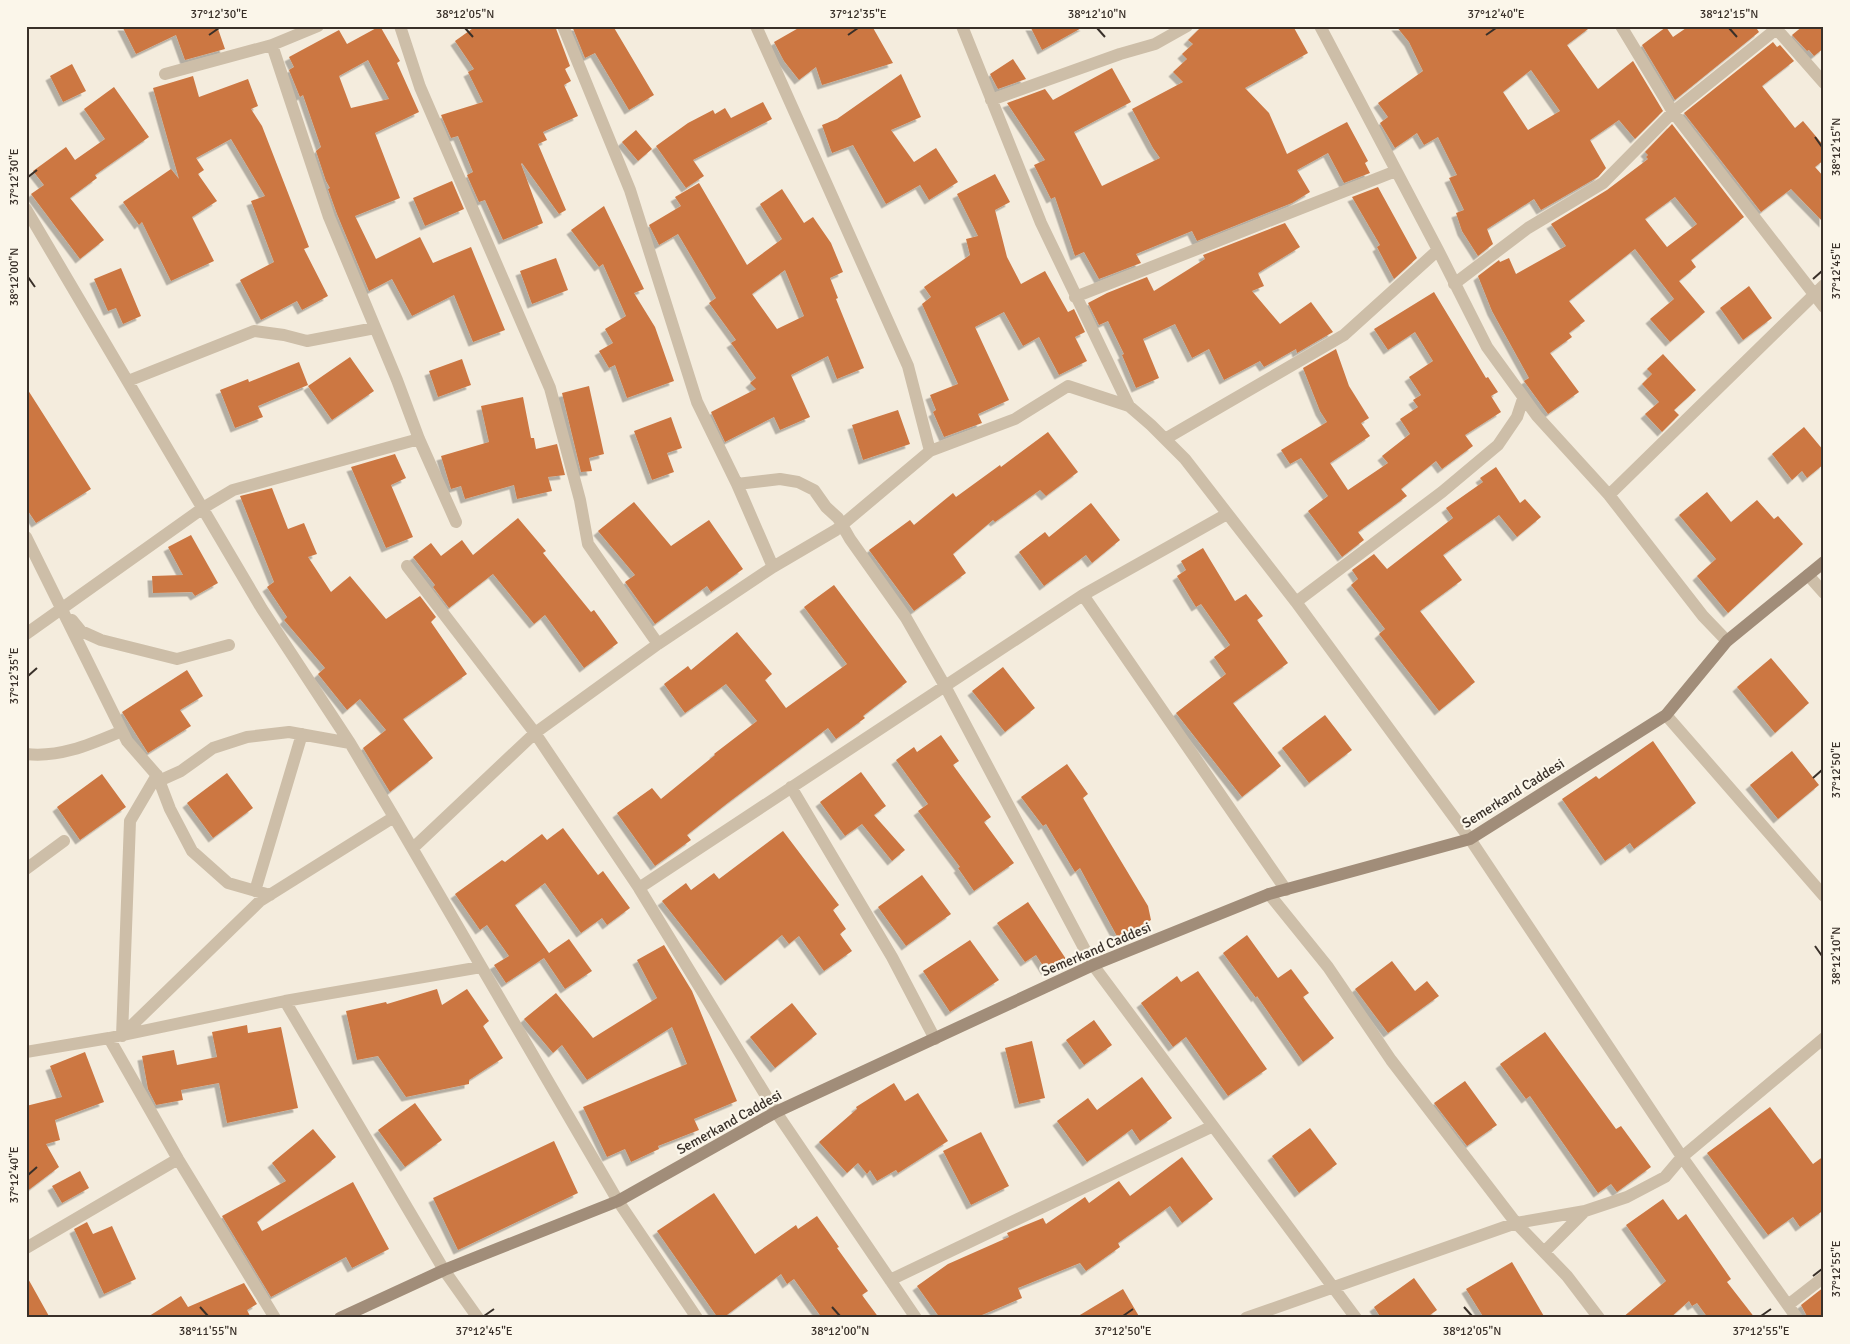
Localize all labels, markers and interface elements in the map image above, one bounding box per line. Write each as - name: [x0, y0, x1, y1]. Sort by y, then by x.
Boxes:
- text: 37°12'30"E: [190, 7, 248, 22]
- text: 38°12'05"N: [436, 7, 494, 22]
- text: 37°12'35"E: [829, 7, 887, 22]
- text: 38°12'10"N: [1068, 7, 1126, 22]
- text: 37°12'40"E: [1467, 7, 1525, 22]
- text: 38°12'15"N: [1700, 7, 1758, 22]
- text: 38°12'15"N: [1829, 118, 1844, 176]
- text: 37°12'30"E: [7, 148, 22, 206]
- text: 37°12'45"E: [1829, 242, 1844, 300]
- text: 38°12'00"N: [7, 248, 22, 306]
- text: 37°12'35"E: [7, 647, 22, 705]
- text: 37°12'50"E: [1829, 741, 1844, 799]
- street label: Semerkand Caddesi: [1459, 755, 1568, 832]
- street label: Semerkand Caddesi: [1039, 919, 1154, 980]
- text: 38°12'10"N: [1829, 927, 1844, 985]
- street label: Semerkand Caddesi: [674, 1087, 785, 1158]
- text: 37°12'40"E: [7, 1146, 22, 1204]
- text: 37°12'55"E: [1829, 1240, 1844, 1298]
- text: 38°11'55"N: [179, 1324, 237, 1339]
- text: 37°12'45"E: [455, 1324, 513, 1339]
- text: 38°12'00"N: [811, 1324, 869, 1339]
- text: 37°12'50"E: [1094, 1324, 1152, 1339]
- text: 38°12'05"N: [1443, 1324, 1501, 1339]
- text: 37°12'55"E: [1732, 1324, 1790, 1339]

